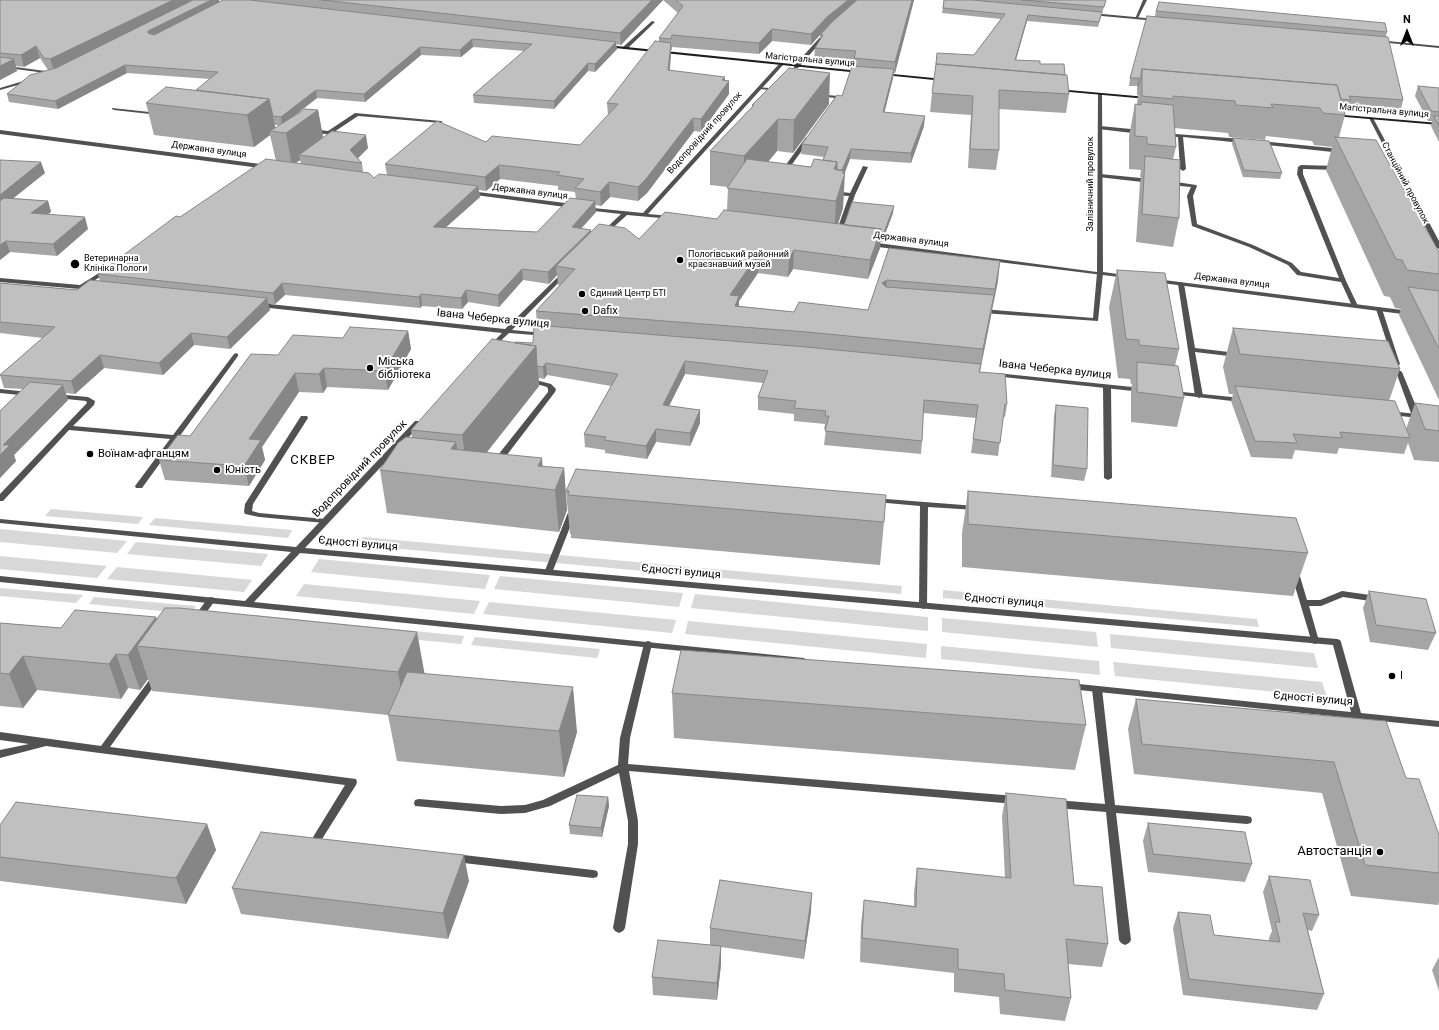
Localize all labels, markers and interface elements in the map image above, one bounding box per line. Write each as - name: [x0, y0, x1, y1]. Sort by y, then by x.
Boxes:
- north arrow: [1387, 12, 1427, 52]
- text: N: [1403, 13, 1411, 26]
- street label: Магістральна вулиця: [765, 51, 855, 69]
- street label: Водопровідний провулок: [665, 90, 745, 176]
- street label: Магістральна вулиця: [1339, 102, 1429, 120]
- street label: Залізничний провулок: [1086, 136, 1096, 232]
- street label: Державна вулиця: [171, 139, 247, 161]
- street label: Станційний провулок: [1379, 141, 1431, 225]
- street label: Державна вулиця: [492, 182, 568, 202]
- street label: Державна вулиця: [873, 230, 949, 250]
- place label: Пологівський районний краєзнавчий музей: [688, 250, 789, 271]
- place label: Ветеринарна Клініка Пологи: [84, 254, 147, 275]
- marker: Пологівський районний краєзнавчий музей: [675, 255, 685, 265]
- marker: Ветеринарна Клініка Пологи: [69, 258, 81, 270]
- street label: Державна вулиця: [1194, 271, 1270, 291]
- marker: Єдиний Центр БТІ: [577, 289, 587, 299]
- place label: Єдиний Центр БТІ: [590, 289, 666, 299]
- place label: Dafix: [593, 304, 618, 318]
- marker: Dafix: [580, 306, 590, 316]
- street label: Івана Чеберка вулиця: [436, 307, 550, 331]
- place label: Міська бібліотека: [378, 355, 431, 381]
- street label: Івана Чеберка вулиця: [998, 358, 1112, 382]
- marker: Міська бібліотека: [365, 363, 375, 373]
- street label: Водопровідний провулок: [310, 418, 410, 520]
- place label: Воїнам-афганцям: [98, 447, 189, 461]
- marker: Воїнам-афганцям: [85, 449, 95, 459]
- district label: СКВЕР: [290, 453, 336, 469]
- place label: Юність: [225, 463, 261, 477]
- marker: Юність: [212, 465, 222, 475]
- street label: Єдності вулиця: [318, 534, 398, 554]
- street label: Єдності вулиця: [641, 562, 721, 582]
- street label: Єдності вулиця: [964, 591, 1044, 611]
- place label: І: [1400, 669, 1403, 683]
- marker: І: [1387, 671, 1397, 681]
- street label: Єдності вулиця: [1273, 689, 1353, 709]
- place label: Автостанція: [1297, 844, 1372, 860]
- marker: Автостанція: [1375, 847, 1385, 857]

